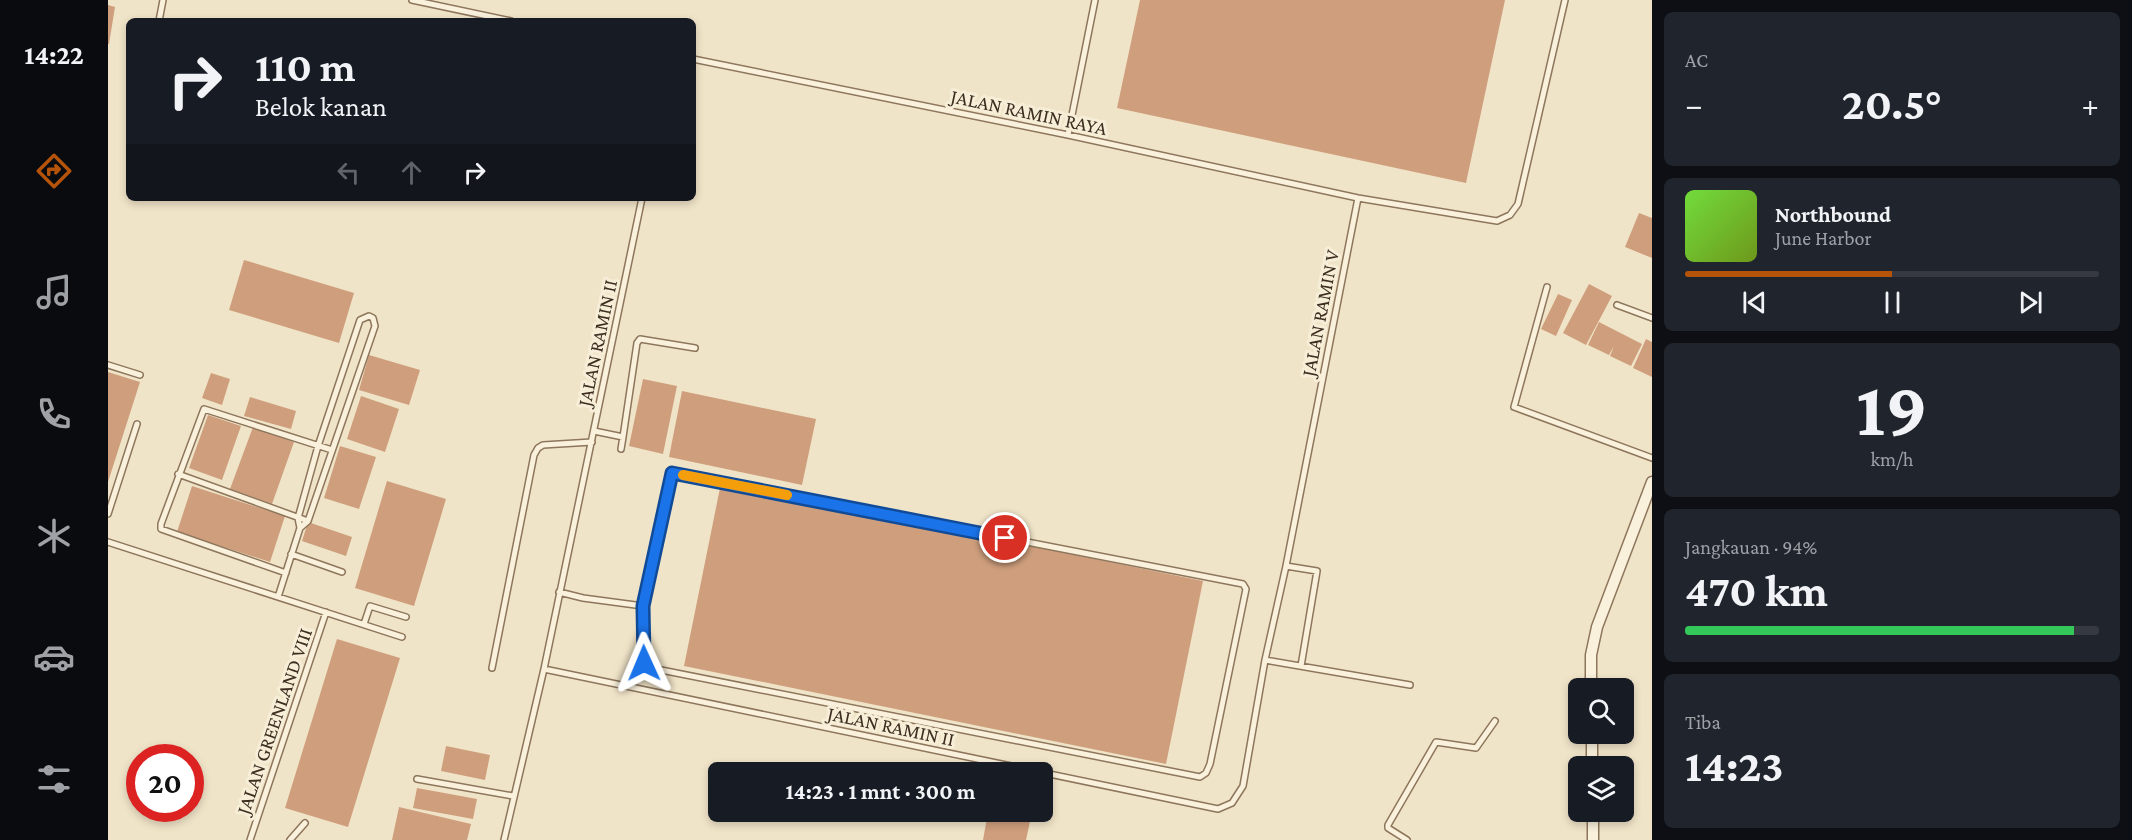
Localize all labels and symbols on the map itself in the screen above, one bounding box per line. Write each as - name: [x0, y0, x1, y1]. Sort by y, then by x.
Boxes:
- street label: JALAN RAMIN RAYA: [947, 84, 1110, 140]
- street label: JALAN RAMIN V: [1297, 247, 1344, 380]
- street label: JALAN RAMIN II: [572, 278, 622, 411]
- pin: [979, 512, 1030, 563]
- street label: JALAN GREENLAND VIII: [231, 625, 317, 819]
- position arrow: [612, 631, 676, 695]
- street label: JALAN RAMIN II: [823, 701, 956, 751]
- speed limit sign: 20: [126, 744, 204, 822]

